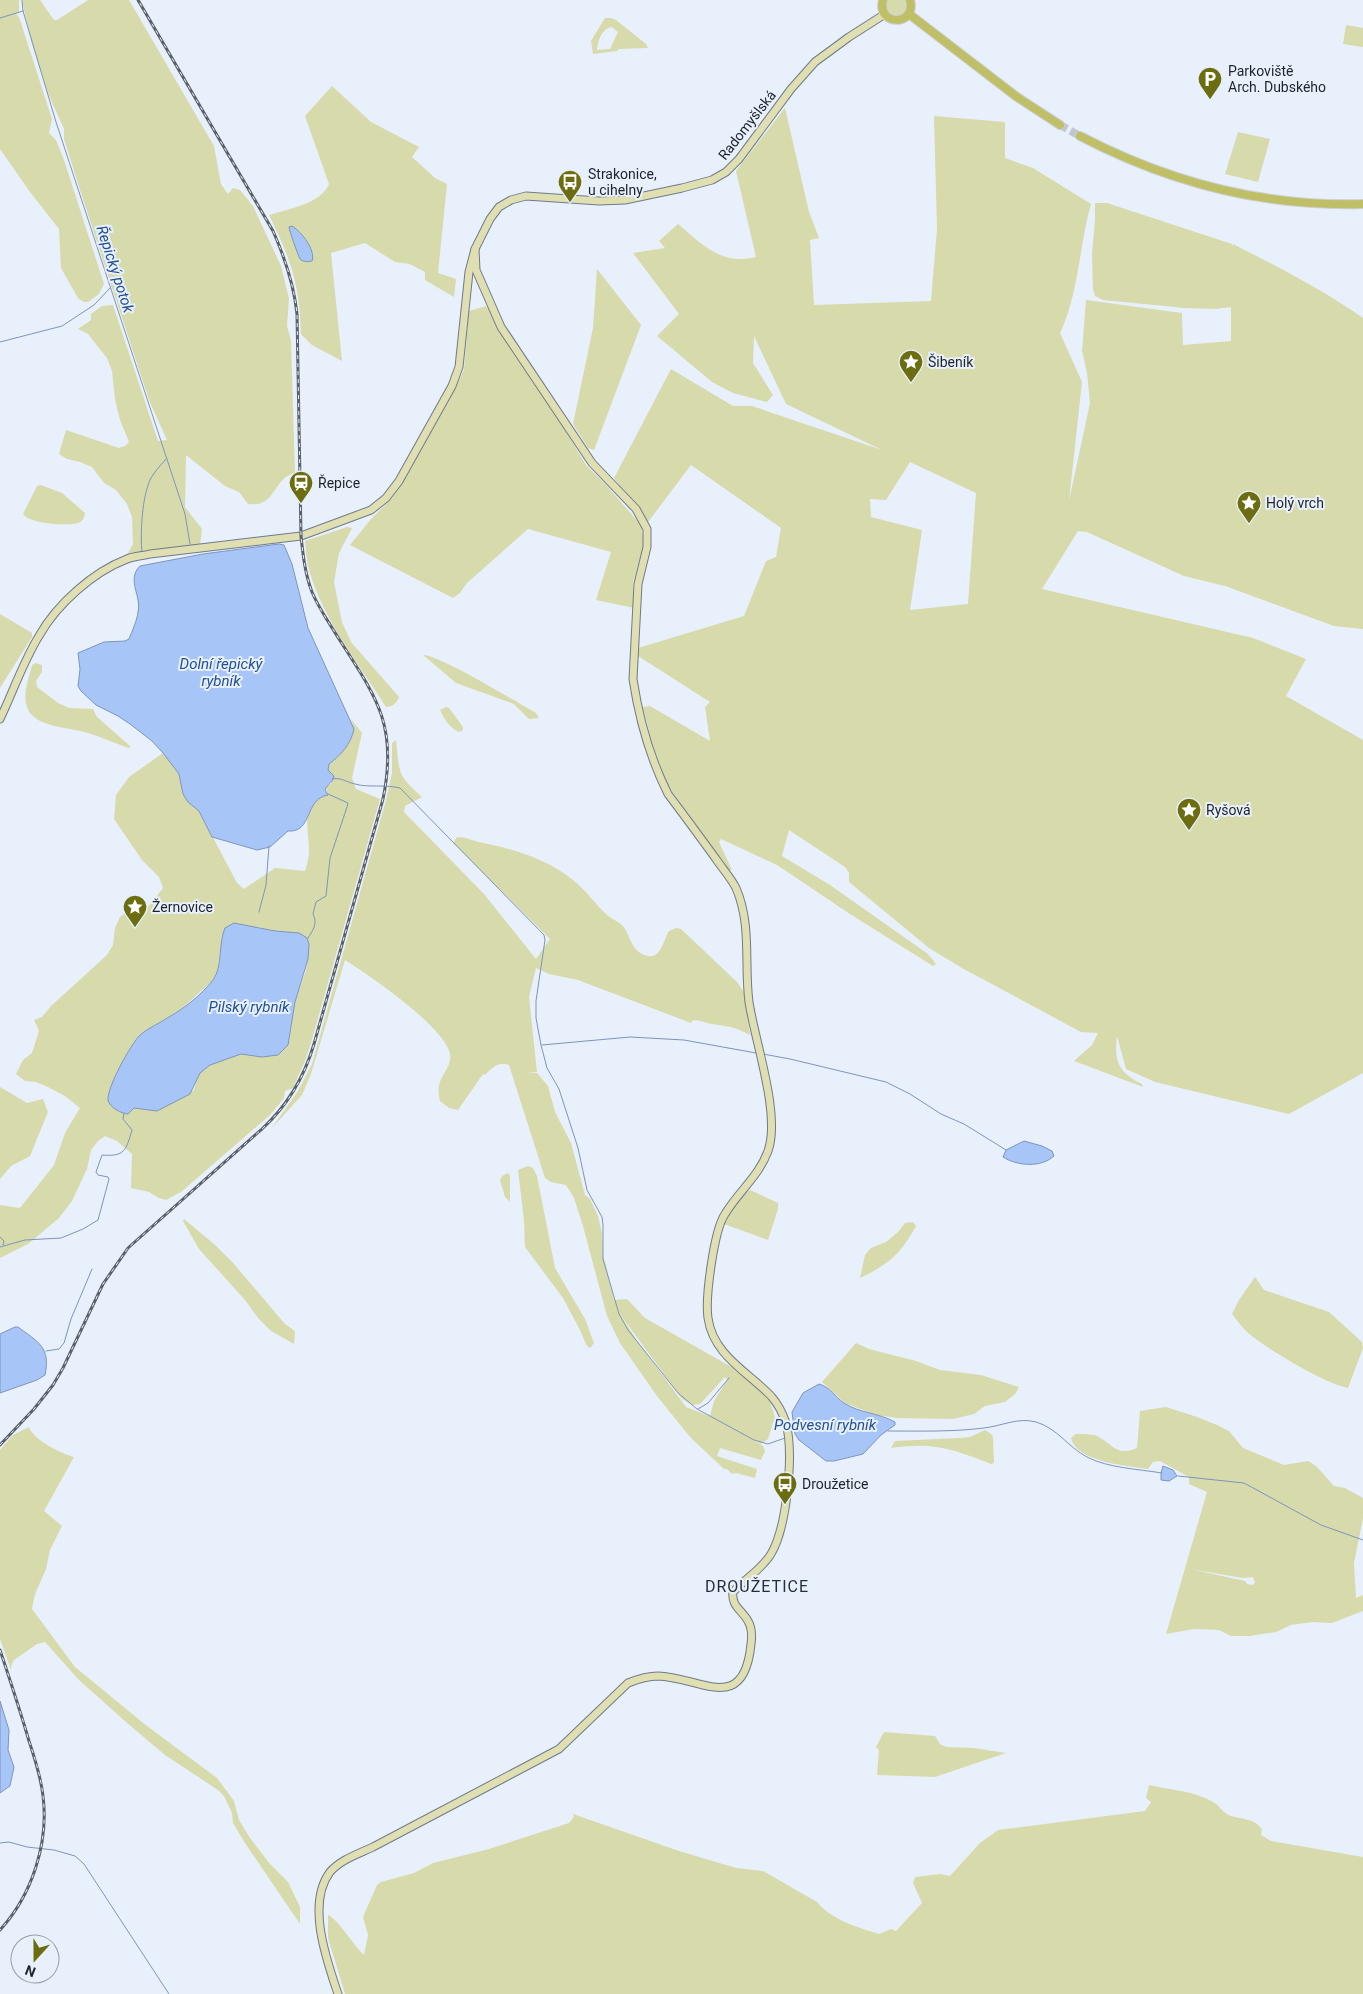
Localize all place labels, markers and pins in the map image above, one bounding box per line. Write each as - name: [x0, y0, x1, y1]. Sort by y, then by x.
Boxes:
- place label: Parkoviště Arch. Dubského: [1228, 63, 1326, 95]
- parking icon: Parkoviště Arch. Dubského: [1197, 66, 1223, 100]
- place label: Strakonice, u cihelny: [588, 166, 657, 198]
- bus stop icon: Strakonice, u cihelny: [557, 169, 583, 203]
- place icon: Šibeník: [898, 349, 924, 383]
- place label: Šibeník: [928, 353, 974, 370]
- station icon: Řepice: [288, 470, 314, 504]
- place label: Řepice: [318, 474, 360, 491]
- place icon: Holý vrch: [1236, 490, 1262, 524]
- place label: Holý vrch: [1266, 495, 1324, 511]
- place icon: Ryšová: [1176, 797, 1202, 831]
- place label: Ryšová: [1206, 802, 1251, 818]
- place icon: Žernovice: [122, 894, 148, 928]
- place label: Žernovice: [152, 898, 213, 915]
- bus stop icon: Droužetice: [772, 1471, 798, 1505]
- place label: Droužetice: [802, 1476, 869, 1492]

